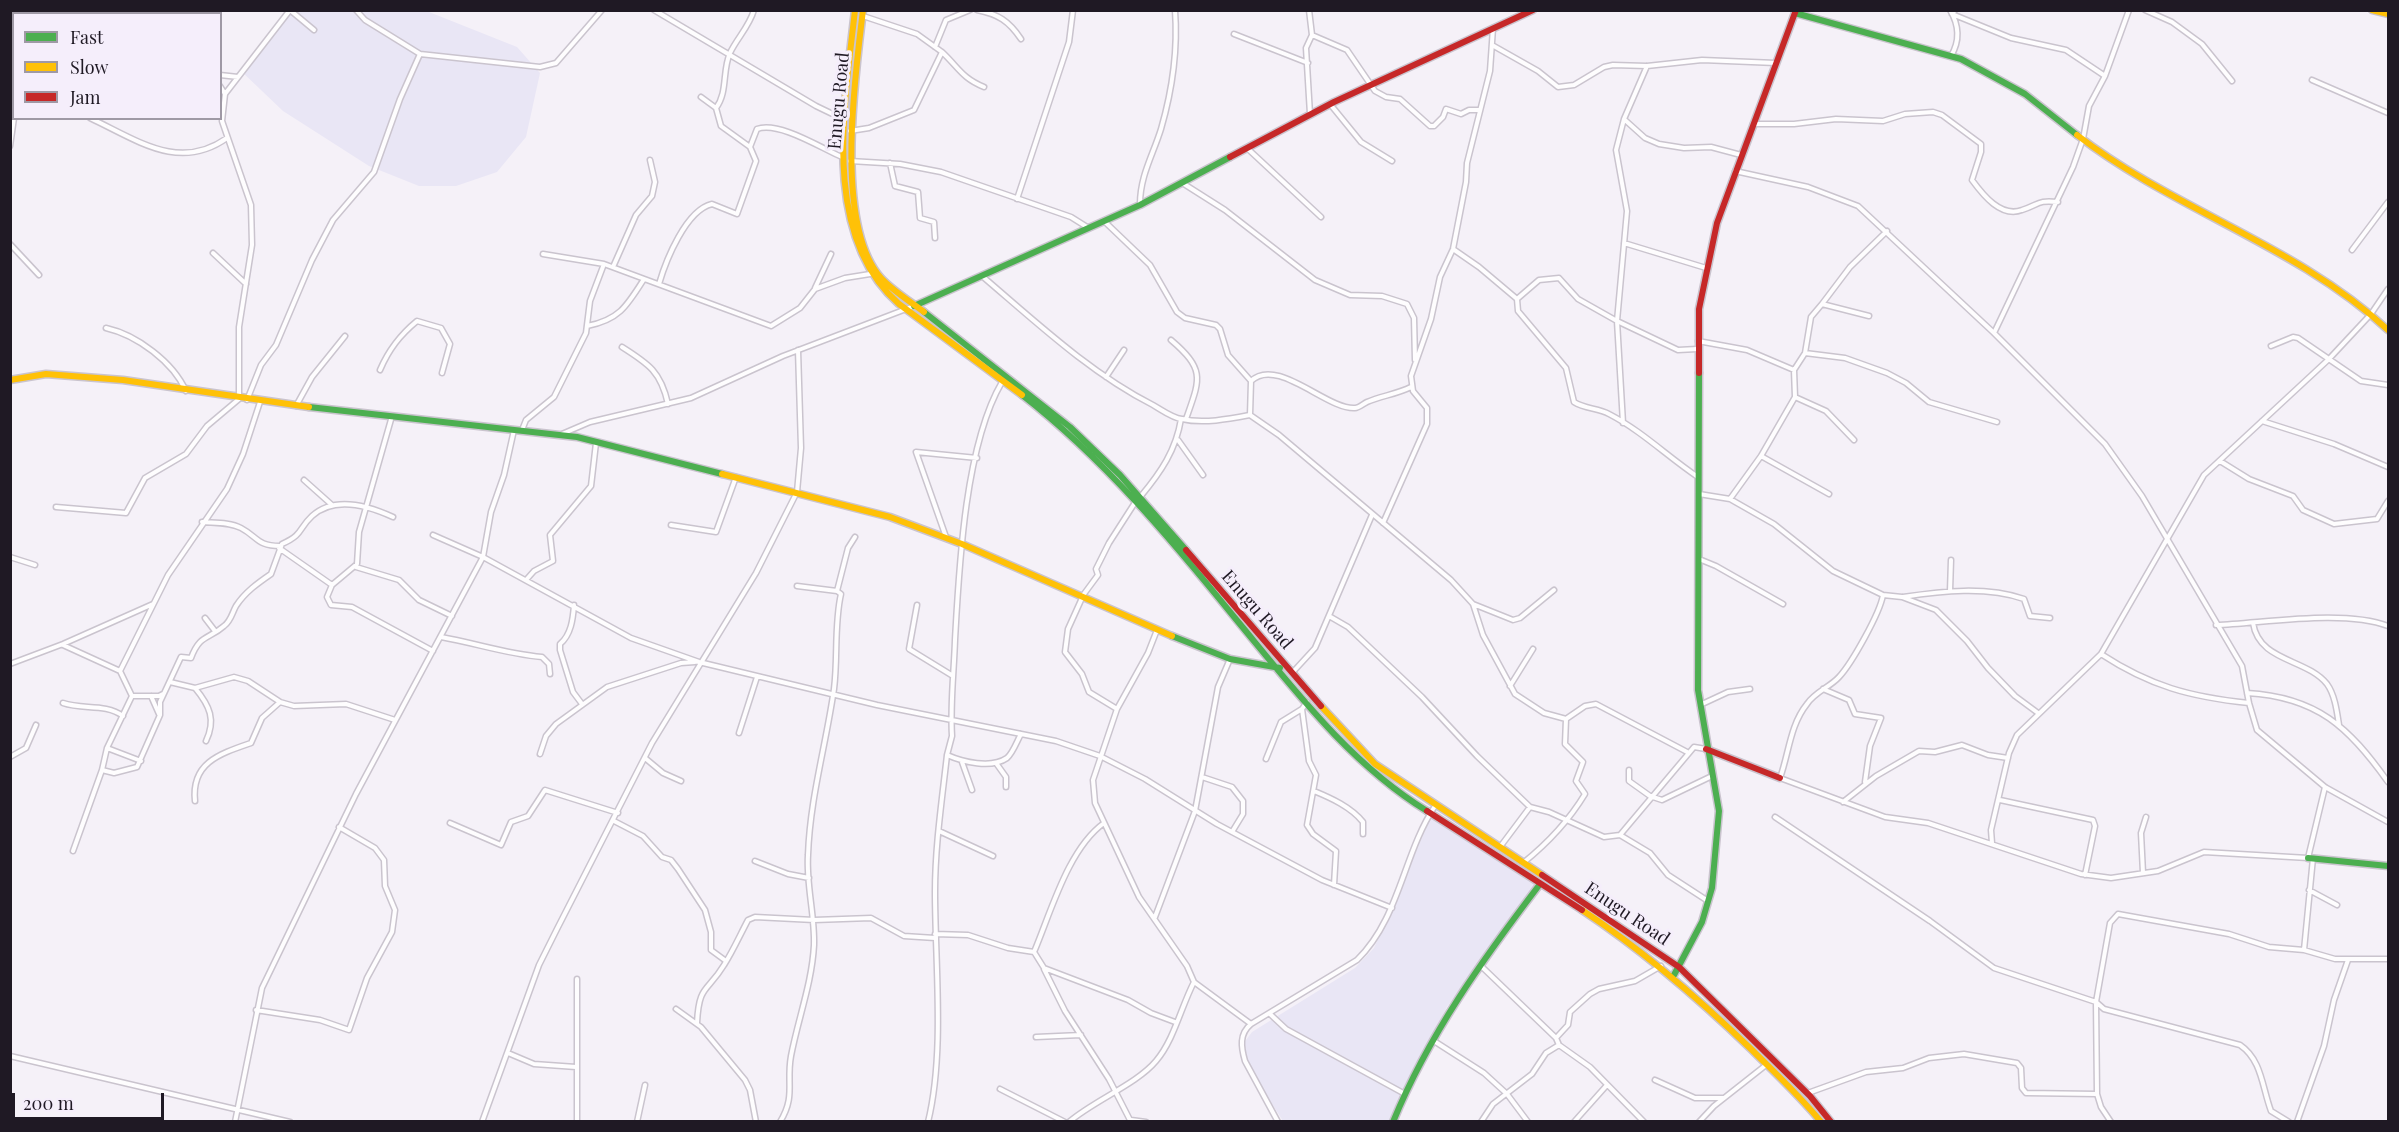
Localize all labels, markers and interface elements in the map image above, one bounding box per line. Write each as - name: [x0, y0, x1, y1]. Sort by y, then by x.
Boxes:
- legend: [12, 12, 222, 120]
- text: Fast: [70, 25, 103, 49]
- street label: Enugu Road: [824, 51, 854, 151]
- text: Slow: [70, 55, 108, 79]
- text: Jam: [70, 85, 100, 109]
- street label: Enugu Road: [1217, 566, 1297, 654]
- street label: Enugu Road: [1581, 878, 1673, 950]
- scale bar: [15, 1081, 166, 1119]
- text: 200 m: [23, 1091, 74, 1115]

